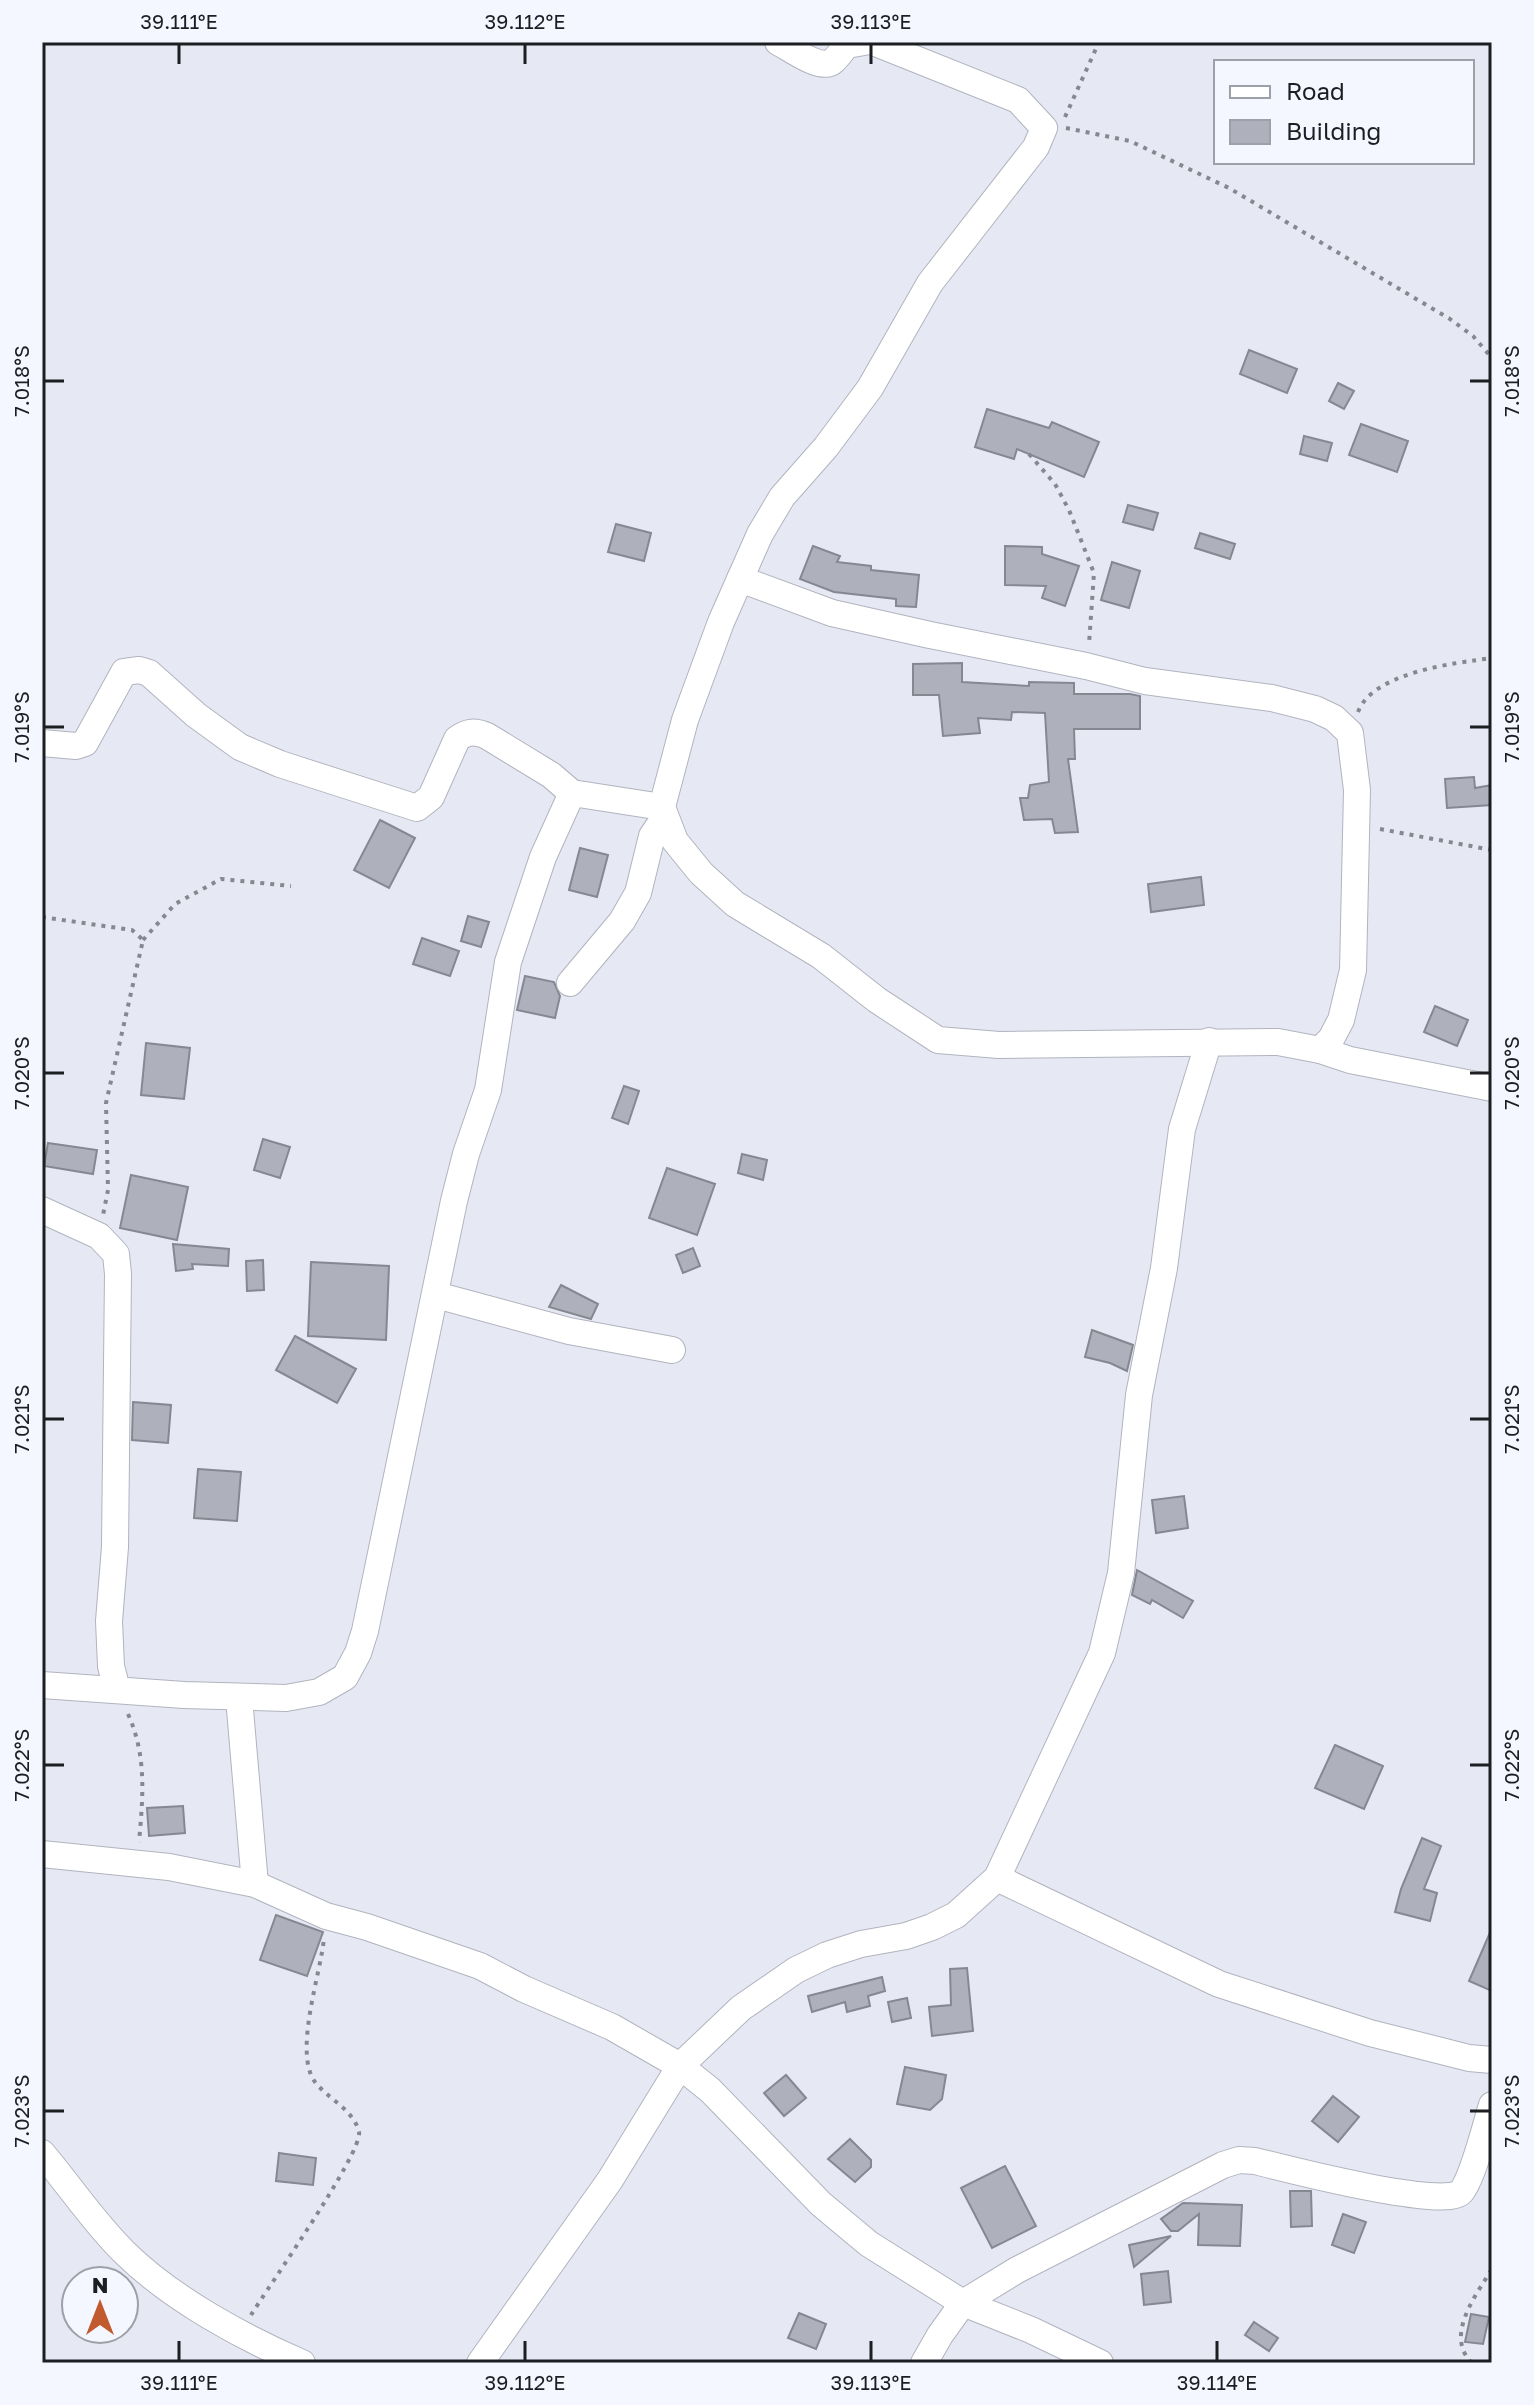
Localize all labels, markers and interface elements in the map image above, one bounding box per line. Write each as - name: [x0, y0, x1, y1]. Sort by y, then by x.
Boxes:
- text: 39.111°E: [140, 9, 218, 33]
- text: 39.112°E: [485, 9, 565, 33]
- text: 39.113°E: [831, 9, 911, 33]
- legend: [1214, 60, 1474, 164]
- text: Road: [1286, 76, 1345, 105]
- text: Building: [1286, 116, 1381, 145]
- text: 7.018°S: [9, 345, 33, 417]
- text: 7.018°S: [1499, 345, 1523, 417]
- text: 7.019°S: [9, 691, 33, 763]
- text: 7.019°S: [1499, 691, 1523, 763]
- text: 7.020°S: [9, 1036, 33, 1110]
- text: 7.020°S: [1499, 1036, 1523, 1110]
- text: 7.021°S: [9, 1384, 33, 1454]
- text: 7.021°S: [1499, 1384, 1523, 1454]
- text: 7.022°S: [9, 1729, 33, 1801]
- text: 7.022°S: [1499, 1729, 1523, 1801]
- text: 7.023°S: [9, 2075, 33, 2147]
- text: 7.023°S: [1499, 2075, 1523, 2147]
- north arrow: [60, 2265, 140, 2345]
- text: N: [92, 2271, 108, 2298]
- text: 39.111°E: [140, 2370, 218, 2394]
- text: 39.112°E: [485, 2370, 565, 2394]
- text: 39.113°E: [831, 2370, 911, 2394]
- text: 39.114°E: [1177, 2370, 1257, 2394]

